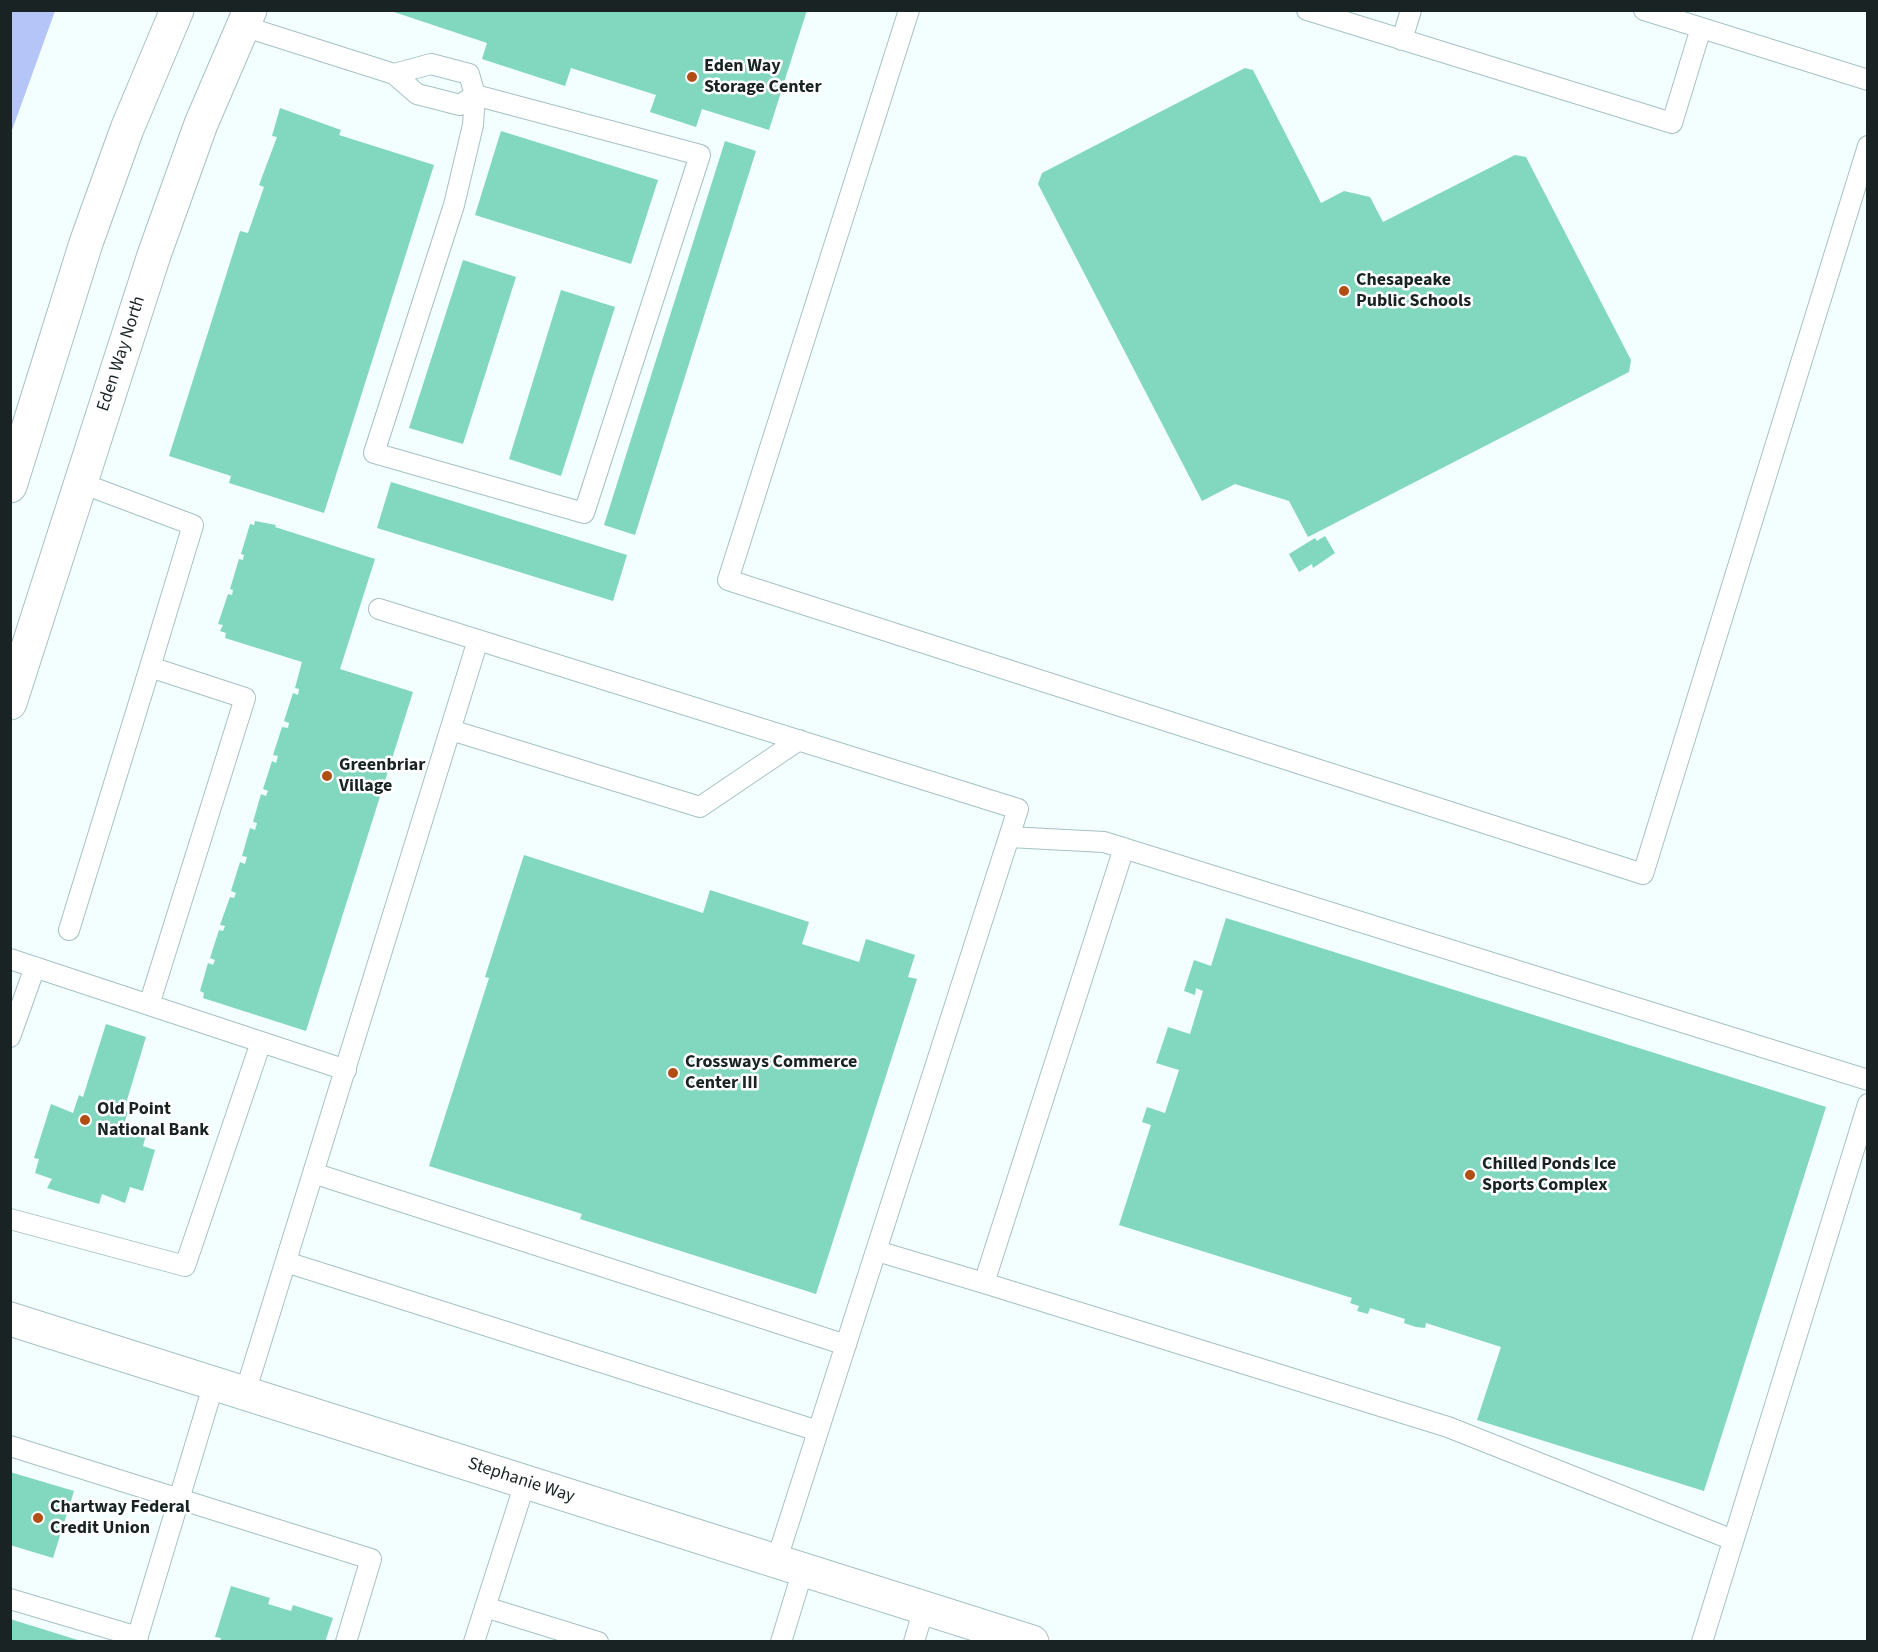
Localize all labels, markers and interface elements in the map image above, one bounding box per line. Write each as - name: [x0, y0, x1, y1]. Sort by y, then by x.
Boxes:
- place label: Eden Way Storage Center: [704, 56, 822, 98]
- marker: Eden Way Storage Center: [685, 70, 699, 84]
- place label: Chesapeake Public Schools: [1356, 270, 1471, 312]
- marker: Chesapeake Public Schools: [1337, 284, 1351, 298]
- street label: Eden Way North: [93, 294, 151, 414]
- place label: Greenbriar Village: [339, 755, 426, 798]
- marker: Greenbriar Village: [320, 769, 334, 783]
- place label: Crossways Commerce Center III: [685, 1052, 857, 1094]
- marker: Crossways Commerce Center III: [666, 1066, 680, 1080]
- place label: Old Point National Bank: [97, 1099, 209, 1142]
- marker: Old Point National Bank: [78, 1113, 92, 1127]
- place label: Chilled Ponds Ice Sports Complex: [1482, 1154, 1616, 1196]
- marker: Chilled Ponds Ice Sports Complex: [1463, 1168, 1477, 1182]
- street label: Stephanie Way: [465, 1454, 577, 1508]
- place label: Chartway Federal Credit Union: [50, 1497, 190, 1540]
- marker: Chartway Federal Credit Union: [31, 1511, 45, 1525]

